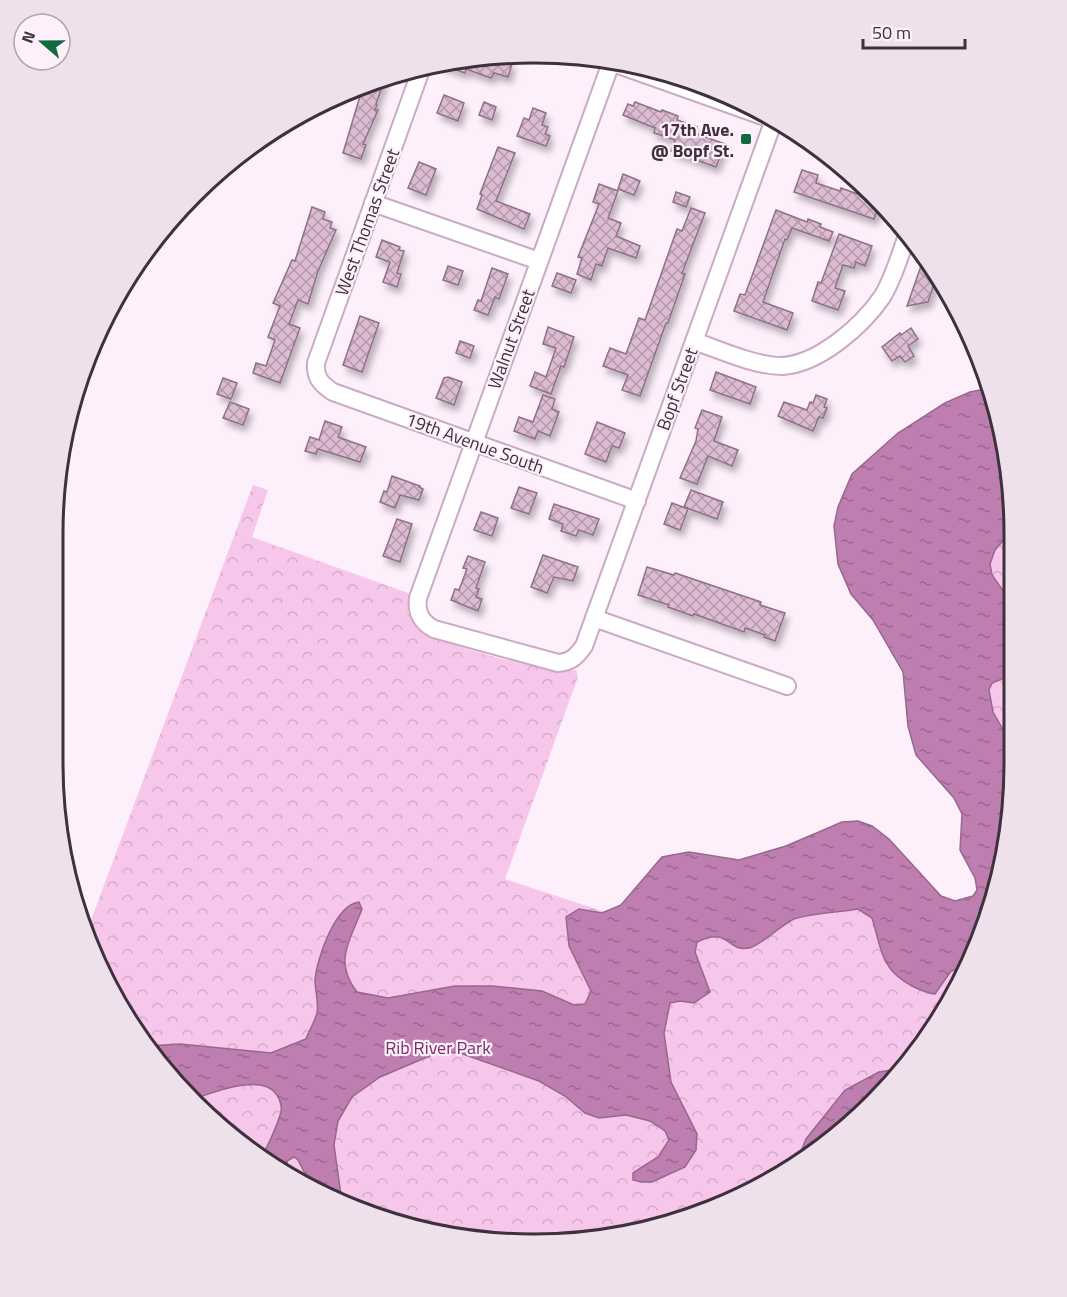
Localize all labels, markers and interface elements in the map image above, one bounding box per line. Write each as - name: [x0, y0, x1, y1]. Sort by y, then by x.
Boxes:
- north arrow: [12, 12, 72, 72]
- scale bar: [863, 12, 965, 50]
- text: 50 m: [872, 19, 911, 46]
- text: N: [15, 28, 41, 46]
- place label: 17th Ave. @ Bopf St.: [651, 116, 734, 164]
- marker: 17th Ave. @ Bopf St.: [739, 132, 753, 146]
- street label: West Thomas Street: [328, 144, 406, 299]
- street label: Walnut Street: [480, 285, 542, 393]
- street label: Bopf Street: [650, 343, 705, 434]
- street label: 19th Avenue South: [402, 405, 548, 481]
- park label: Rib River Park: [385, 1034, 491, 1061]

